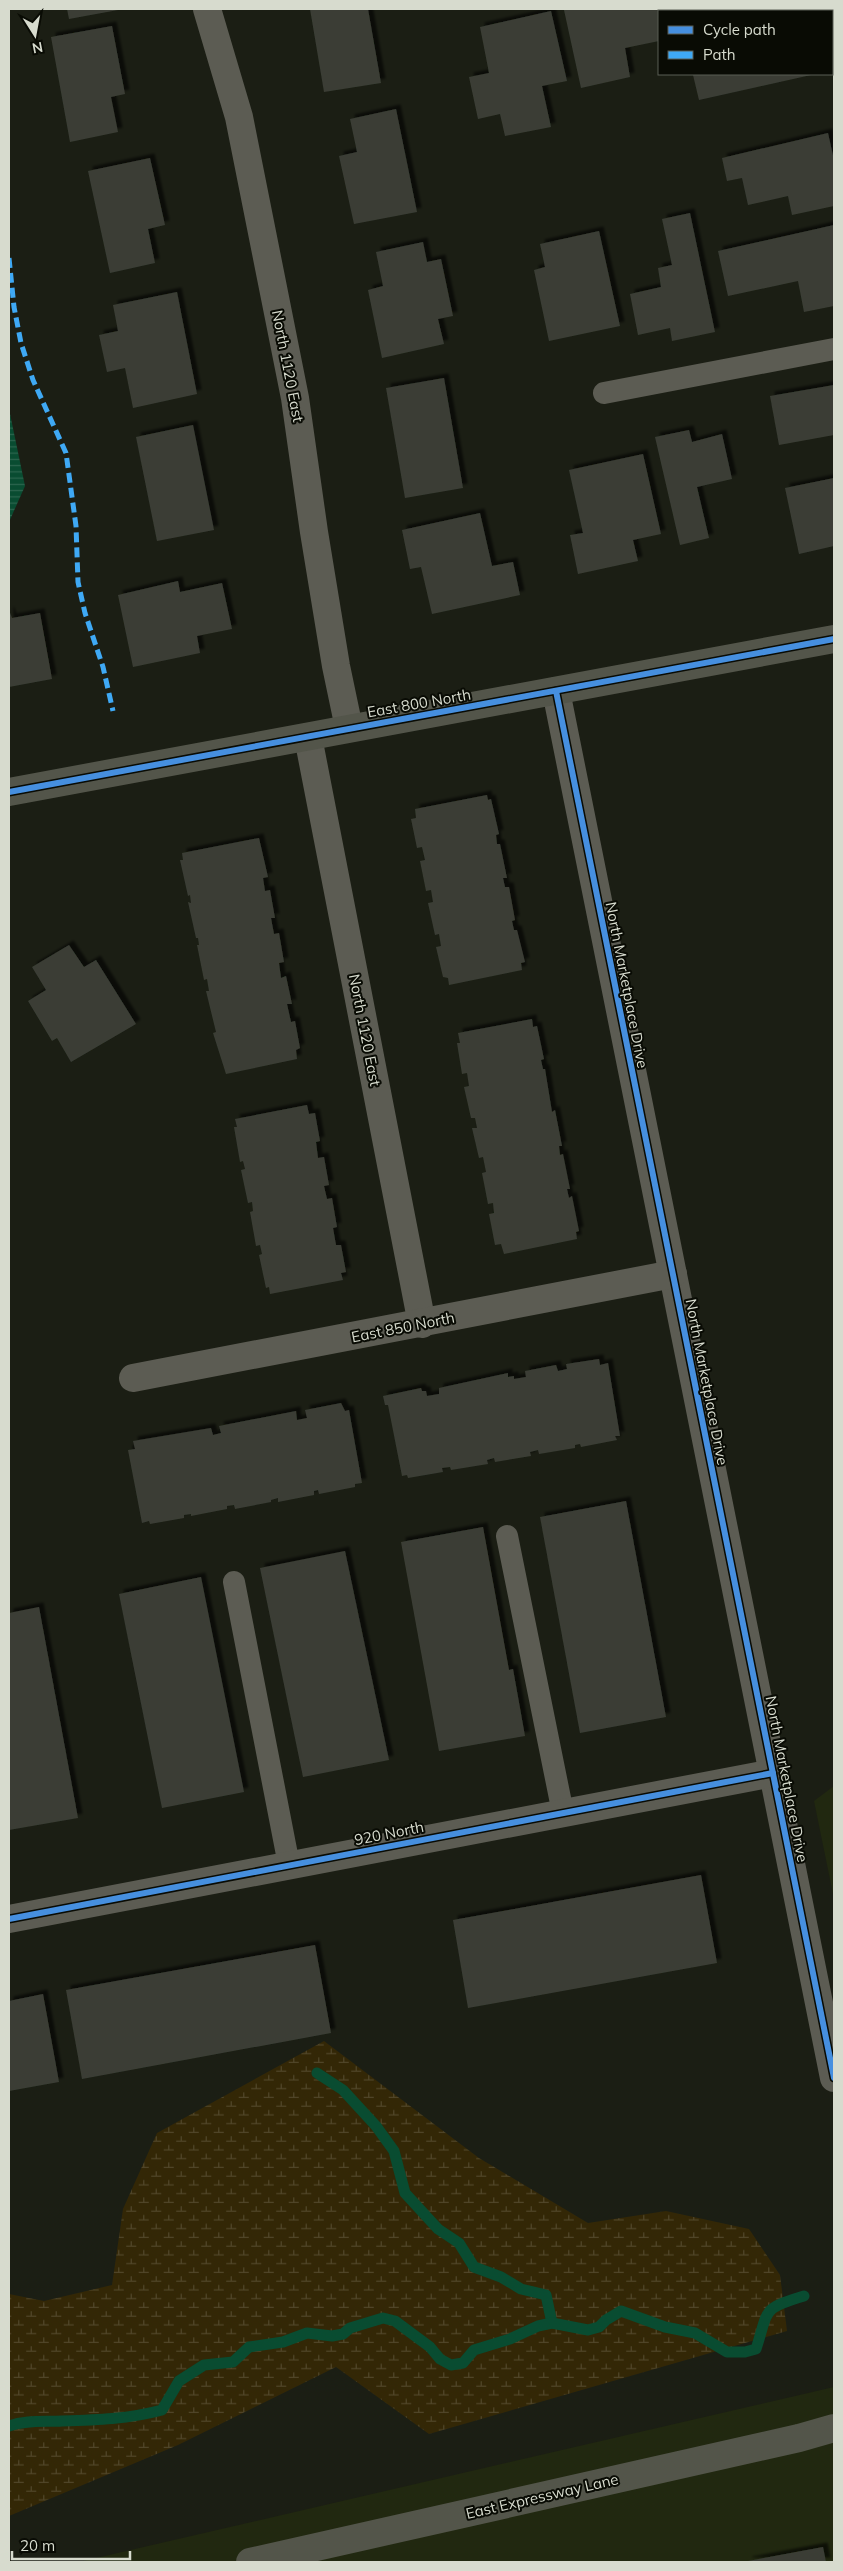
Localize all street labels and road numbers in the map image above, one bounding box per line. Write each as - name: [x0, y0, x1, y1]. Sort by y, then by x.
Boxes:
- street label: North 1120 East: [268, 308, 308, 424]
- street label: East 800 North: [366, 685, 472, 721]
- street label: North Marketplace Drive: [602, 900, 652, 1070]
- street label: North 1120 East: [345, 972, 385, 1088]
- street label: North Marketplace Drive: [682, 1297, 732, 1467]
- street label: East 850 North: [350, 1308, 456, 1346]
- street label: North Marketplace Drive: [762, 1694, 812, 1864]
- street label: 920 North: [353, 1817, 425, 1849]
- street label: East Expressway Lane: [464, 2469, 620, 2523]

